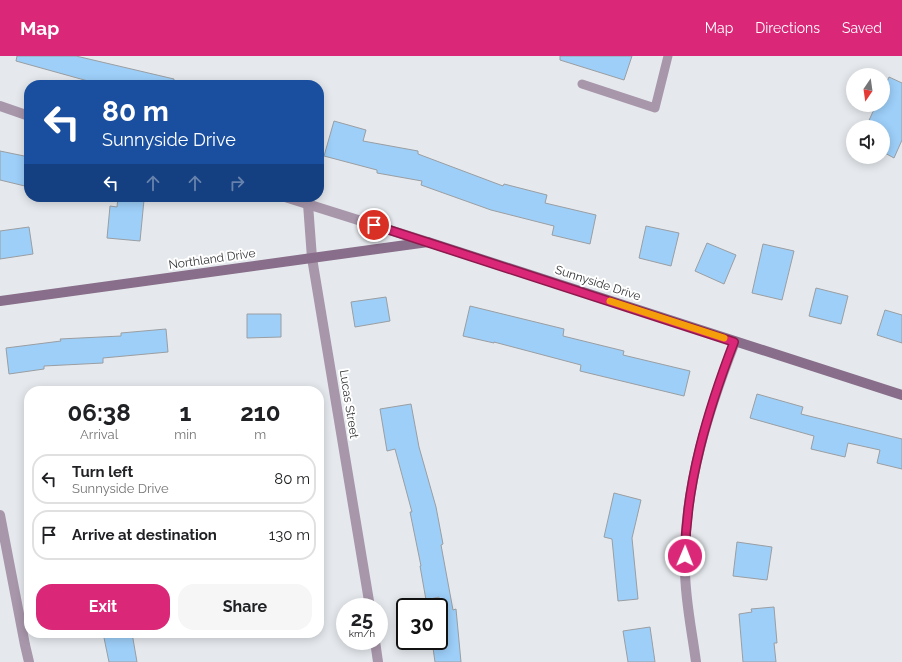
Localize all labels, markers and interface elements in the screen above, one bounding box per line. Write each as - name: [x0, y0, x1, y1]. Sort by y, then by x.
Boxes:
- text: Map: [20, 17, 59, 39]
- text: Map: [705, 20, 733, 36]
- text: Directions: [755, 20, 820, 36]
- text: Saved: [842, 20, 882, 36]
- north arrow: [846, 68, 890, 112]
- map controls: [846, 68, 890, 164]
- text: 80 m: [102, 95, 169, 128]
- icon: left: [36, 96, 88, 148]
- button: sound: [846, 120, 890, 164]
- text: Sunnyside Drive: [102, 129, 236, 150]
- icon: left: [100, 172, 122, 194]
- icon: ahead: [142, 172, 164, 194]
- icon: ahead: [184, 172, 206, 194]
- icon: right: [226, 172, 248, 194]
- pin: [357, 208, 391, 242]
- icon: arrive: [363, 214, 385, 236]
- street label: Northland Drive: [168, 246, 256, 272]
- street label: Sunnyside Drive: [553, 263, 643, 303]
- street label: Lucas Street: [337, 369, 361, 439]
- text: 06:38: [68, 398, 131, 427]
- text: 1: [180, 398, 191, 427]
- text: 210: [240, 398, 280, 427]
- text: Arrival: [80, 427, 118, 442]
- text: min: [174, 427, 197, 442]
- text: m: [254, 427, 266, 442]
- text: Turn left: [72, 463, 133, 481]
- icon: left: [38, 468, 60, 490]
- text: 80 m: [274, 470, 310, 488]
- text: Sunnyside Drive: [72, 481, 169, 496]
- icon: arrive: [38, 524, 60, 546]
- text: Arrive at destination: [72, 526, 217, 544]
- text: 130 m: [269, 526, 310, 544]
- position arrow: [664, 535, 706, 577]
- button: Exit: [36, 584, 170, 630]
- button: Share: [178, 584, 312, 630]
- speed limit sign: 30: [396, 598, 448, 650]
- text: 25: [351, 607, 373, 631]
- text: km/h: [349, 628, 375, 639]

